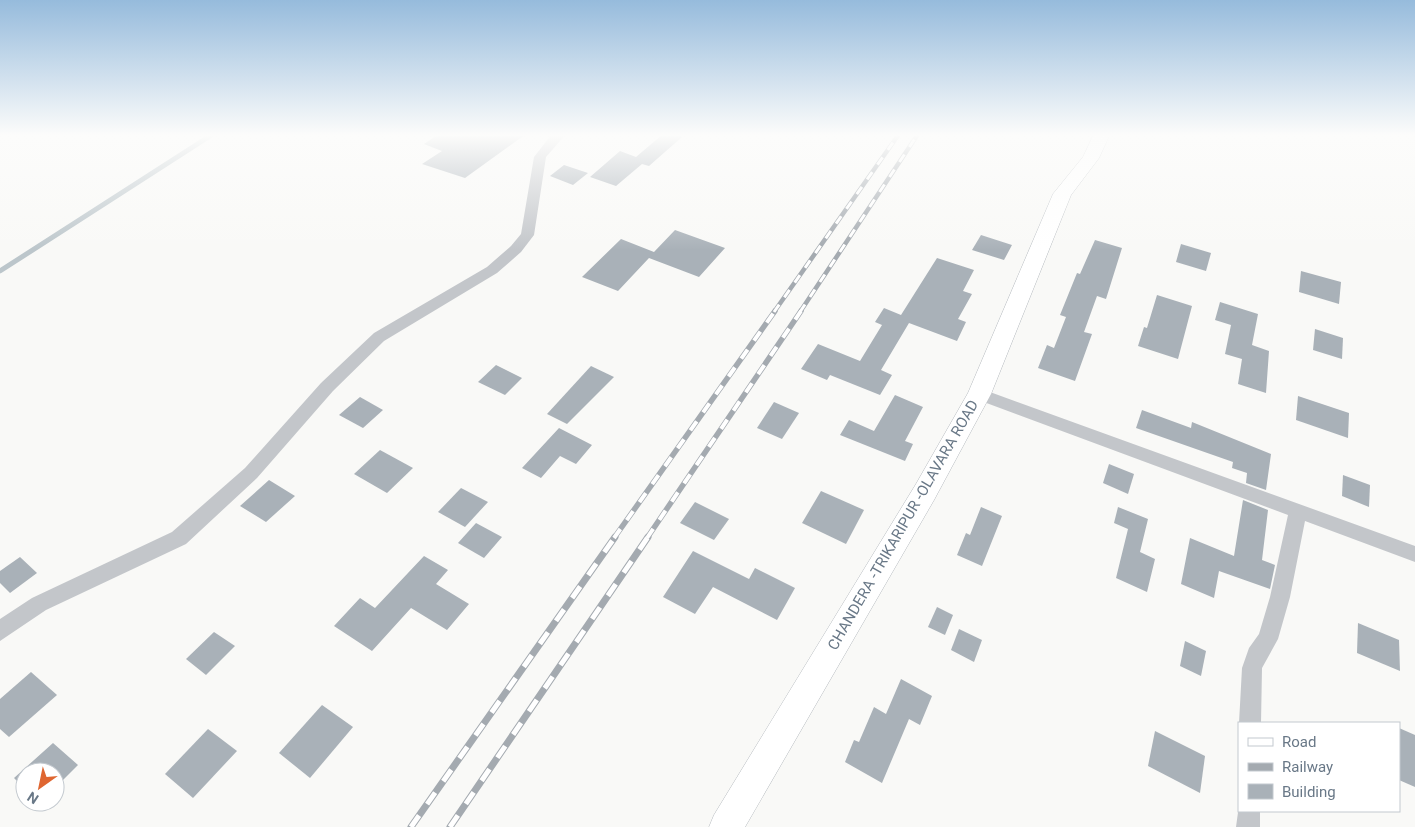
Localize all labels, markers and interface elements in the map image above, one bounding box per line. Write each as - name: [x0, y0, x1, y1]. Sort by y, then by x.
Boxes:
- street label: CHANDERA -TRIKARIPUR -OLAVARA ROAD: [824, 397, 982, 653]
- legend: [1238, 722, 1400, 812]
- text: Road: [1282, 733, 1316, 751]
- text: Railway: [1282, 758, 1333, 776]
- north arrow: [15, 762, 65, 812]
- text: Building: [1282, 783, 1336, 801]
- text: N: [24, 788, 41, 807]

